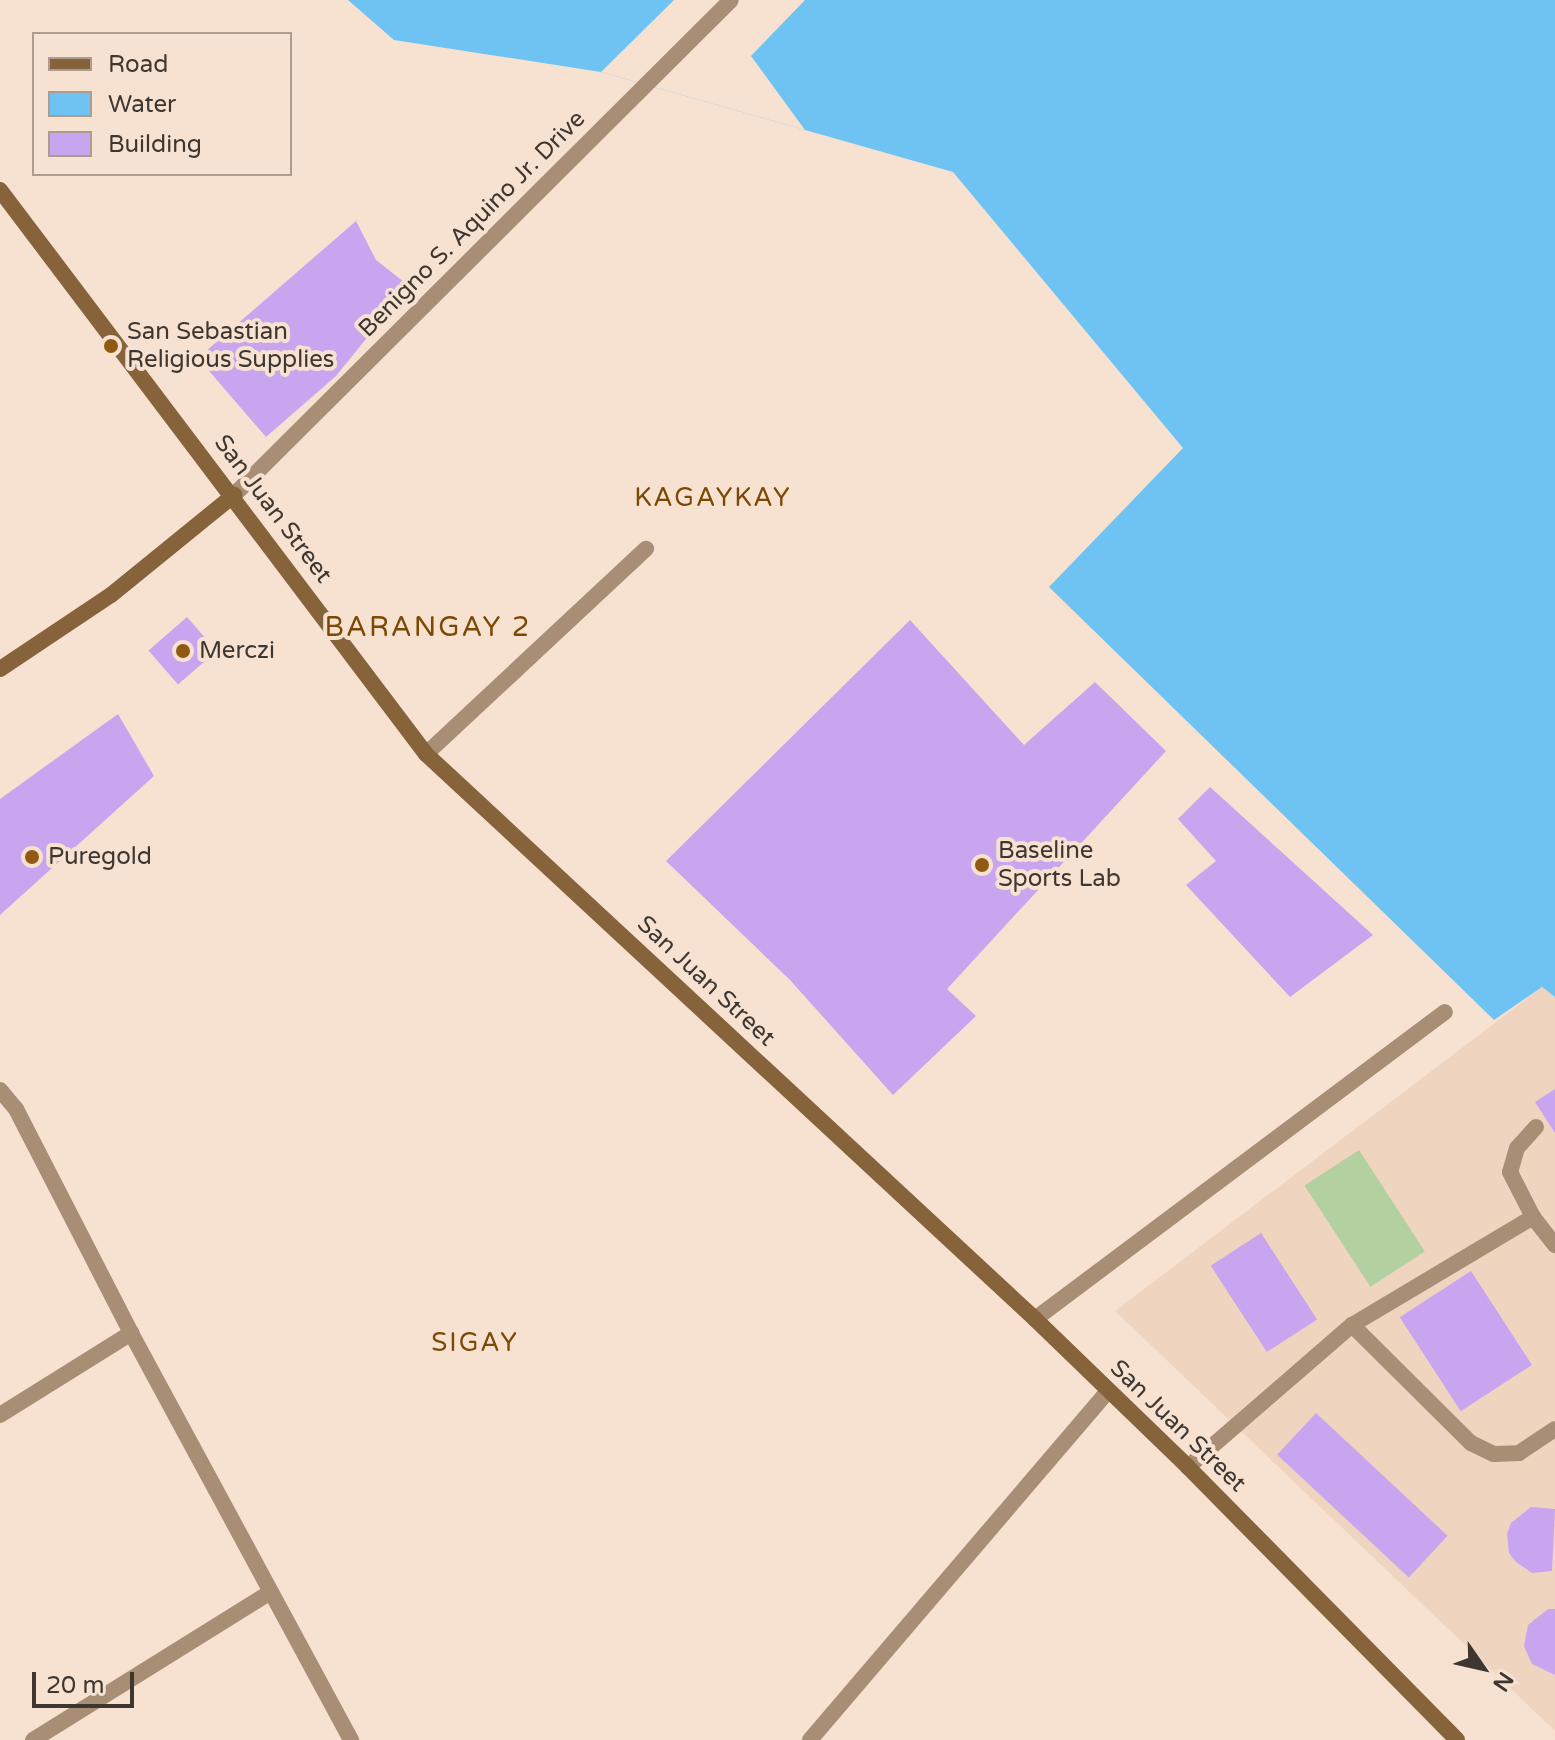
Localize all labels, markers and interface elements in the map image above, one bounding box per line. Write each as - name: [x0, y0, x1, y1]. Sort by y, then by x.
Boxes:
- legend: [32, 32, 292, 176]
- text: Road: [108, 50, 168, 79]
- text: Water: [108, 90, 176, 119]
- street label: Benigno S. Aquino Jr. Drive: [353, 105, 591, 343]
- text: Building: [108, 130, 202, 159]
- place label: San Sebastian Religious Supplies: [127, 318, 334, 374]
- marker: San Sebastian Religious Supplies: [102, 337, 120, 355]
- street label: San Juan Street: [208, 429, 338, 589]
- district label: KAGAYKAY: [634, 482, 792, 514]
- district label: BARANGAY 2: [325, 610, 531, 644]
- place label: Merczi: [199, 637, 275, 665]
- marker: Merczi: [174, 642, 192, 660]
- place label: Baseline Sports Lab: [998, 837, 1121, 893]
- place label: Puregold: [48, 843, 152, 871]
- marker: Puregold: [23, 848, 41, 866]
- marker: Baseline Sports Lab: [973, 856, 991, 874]
- street label: San Juan Street: [631, 910, 781, 1052]
- district label: SIGAY: [431, 1327, 519, 1359]
- street label: San Juan Street: [1104, 1354, 1252, 1498]
- north arrow: [1443, 1628, 1523, 1708]
- scale bar: [36, 1656, 138, 1706]
- text: N: [1487, 1667, 1519, 1696]
- text: 20 m: [46, 1671, 104, 1700]

